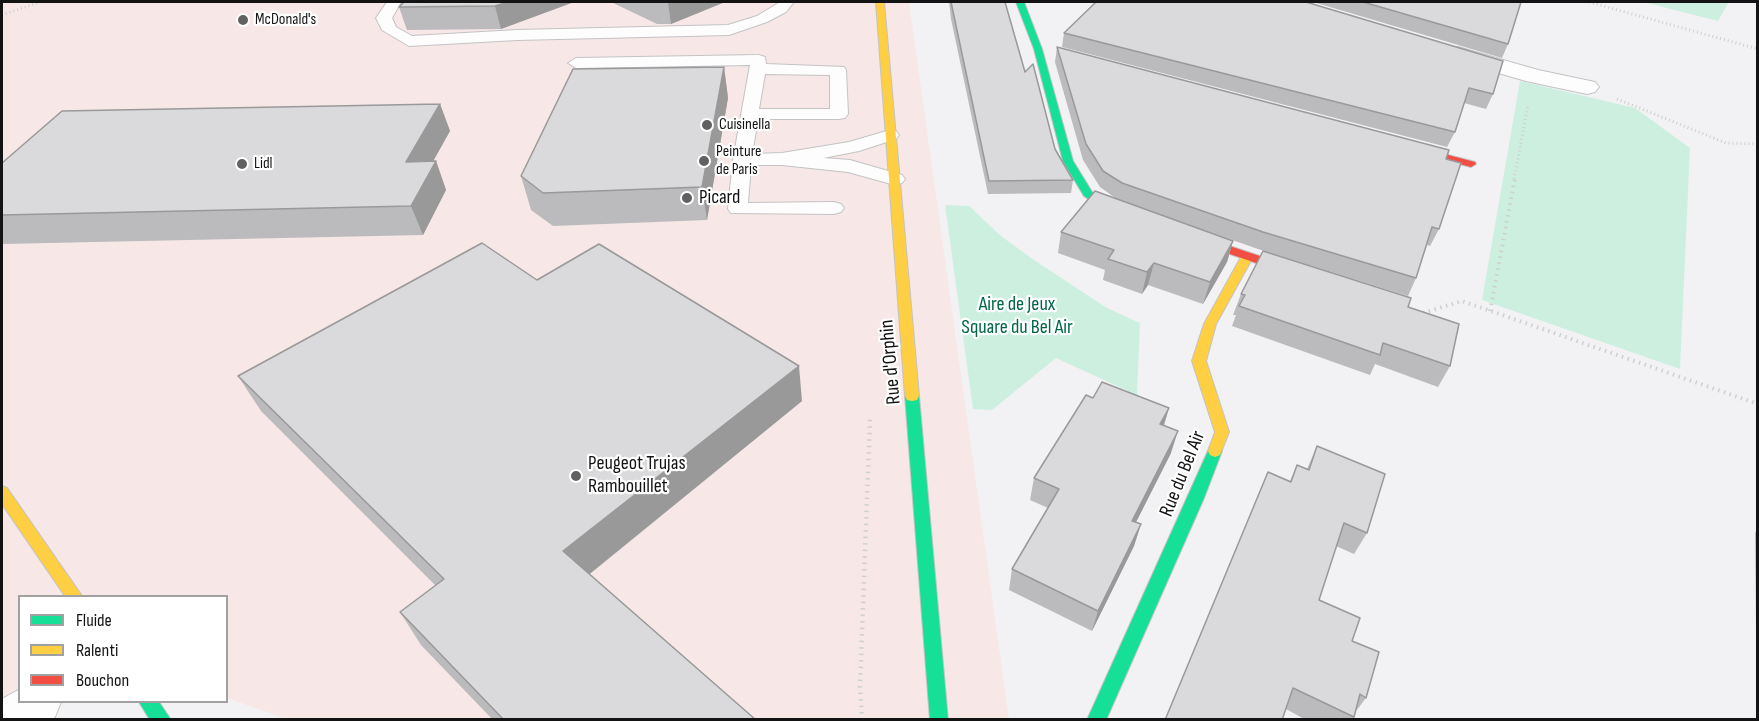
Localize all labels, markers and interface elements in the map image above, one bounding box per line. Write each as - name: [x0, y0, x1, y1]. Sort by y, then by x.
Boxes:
- place label: McDonald's: [255, 10, 316, 30]
- marker: McDonald's: [236, 13, 250, 27]
- place label: Cuisinella: [719, 115, 770, 135]
- marker: Cuisinella: [700, 118, 714, 132]
- place label: Peinture de Paris: [716, 142, 761, 180]
- place label: Lidl: [254, 154, 273, 174]
- marker: Peinture de Paris: [697, 154, 711, 168]
- marker: Lidl: [235, 157, 249, 171]
- place label: Picard: [699, 186, 740, 210]
- marker: Picard: [680, 191, 694, 205]
- park label: Aire de Jeux Square du Bel Air: [961, 293, 1073, 340]
- street label: Rue d'Orphin: [875, 319, 907, 405]
- street label: Rue du Bel Air: [1155, 428, 1211, 520]
- place label: Peugeot Trujas Rambouillet: [588, 452, 686, 499]
- marker: Peugeot Trujas Rambouillet: [569, 469, 583, 483]
- legend: [18, 595, 228, 703]
- text: Fluide: [76, 610, 112, 631]
- text: Ralenti: [76, 640, 118, 661]
- text: Bouchon: [76, 670, 129, 691]

